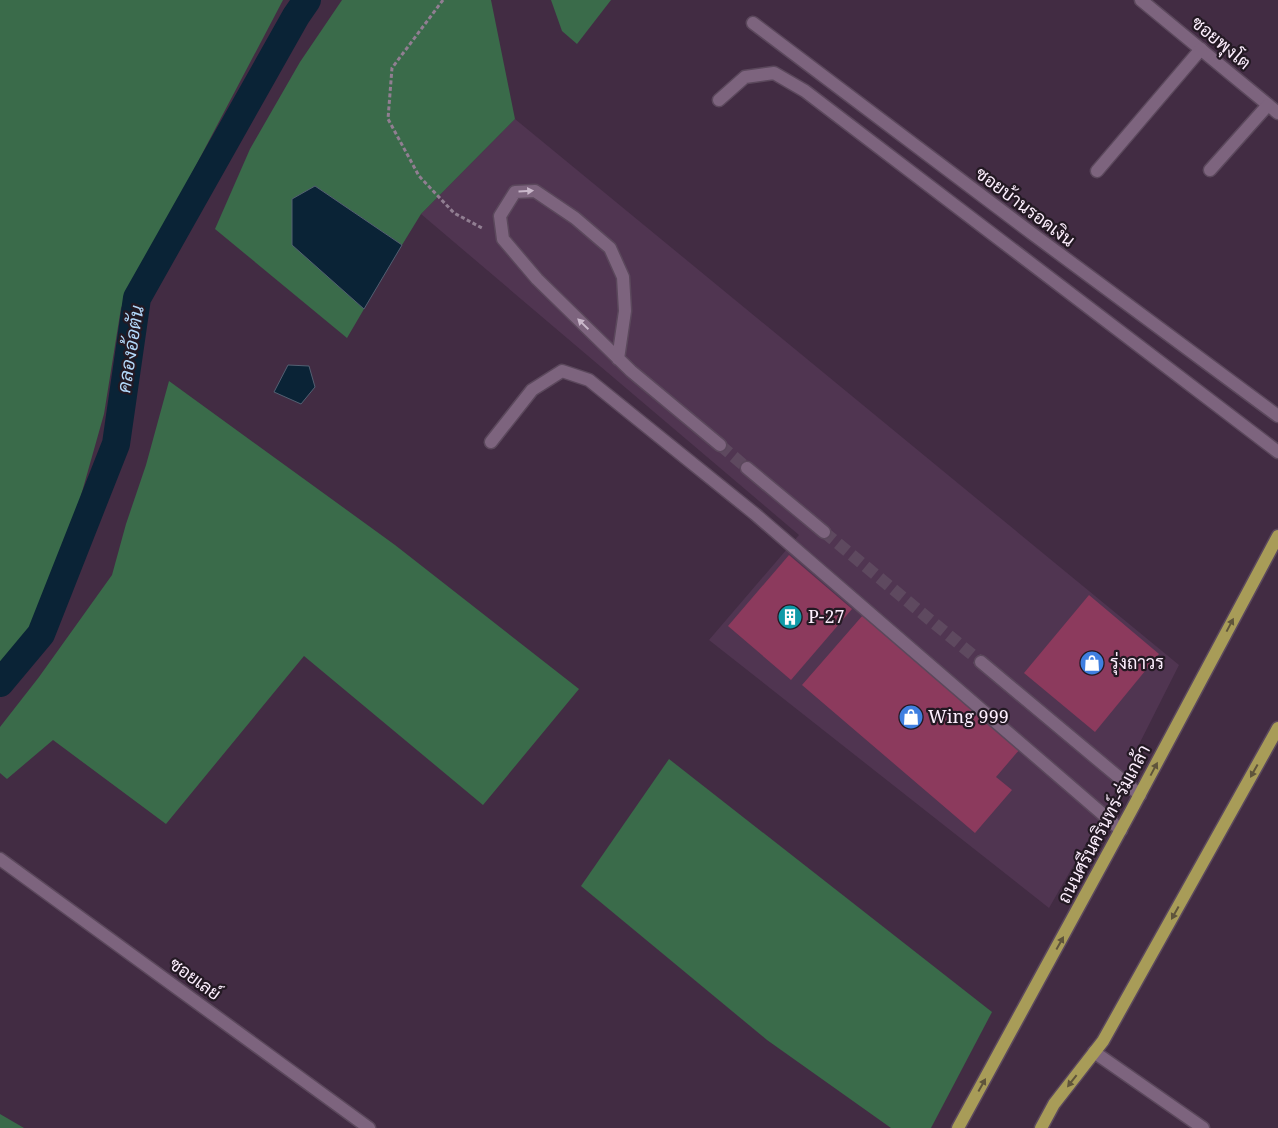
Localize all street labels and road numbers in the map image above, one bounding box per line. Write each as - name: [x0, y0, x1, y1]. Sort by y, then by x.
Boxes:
- street label: ซอยพุงโต: [1186, 10, 1256, 75]
- street label: ซอยบ้านรอดเงิน: [971, 161, 1080, 252]
- street label: ถนนศรีนครินทร์-ร่มเกล้า: [1051, 740, 1155, 907]
- street label: ซอยเลย์: [165, 951, 226, 1005]

